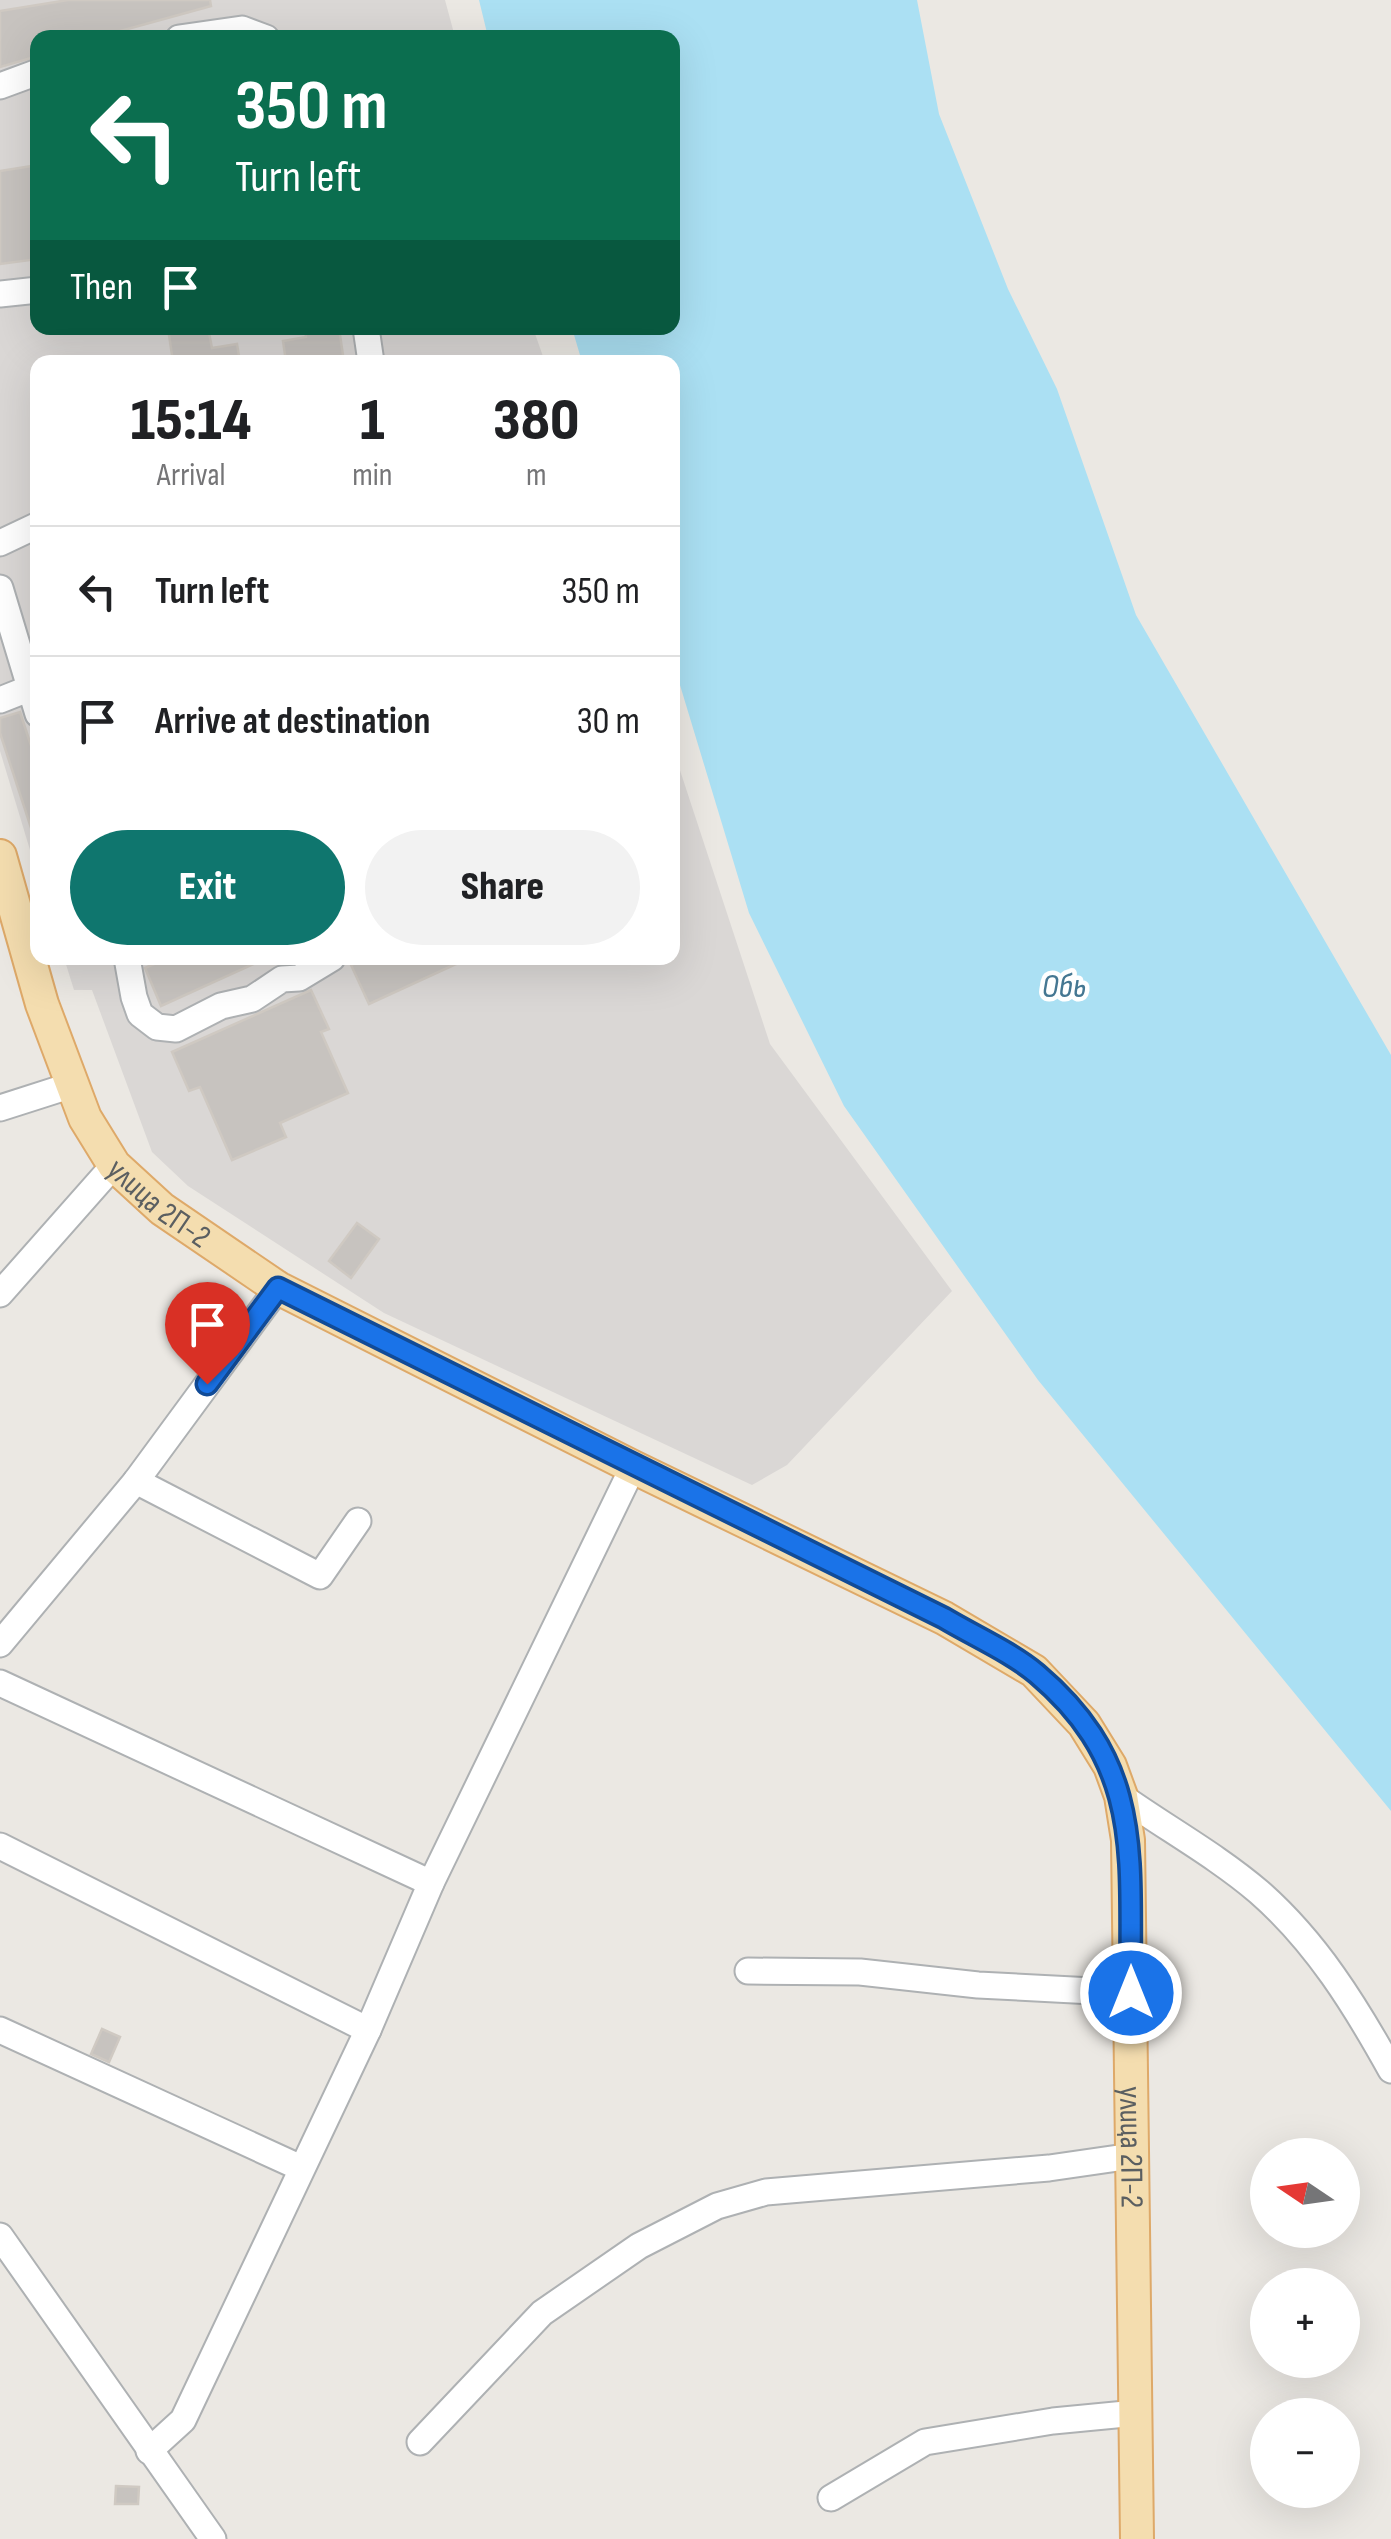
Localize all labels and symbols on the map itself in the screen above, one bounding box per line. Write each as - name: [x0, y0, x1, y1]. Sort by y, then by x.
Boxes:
- water label: Обь: [1042, 965, 1086, 1008]
- street label: улица 2П-2: [98, 1150, 218, 1257]
- pin: [165, 1282, 250, 1385]
- position arrow: [1079, 1941, 1183, 2045]
- street label: улица 2П-2: [1110, 2086, 1151, 2208]
- north arrow: [1250, 2138, 1360, 2248]

